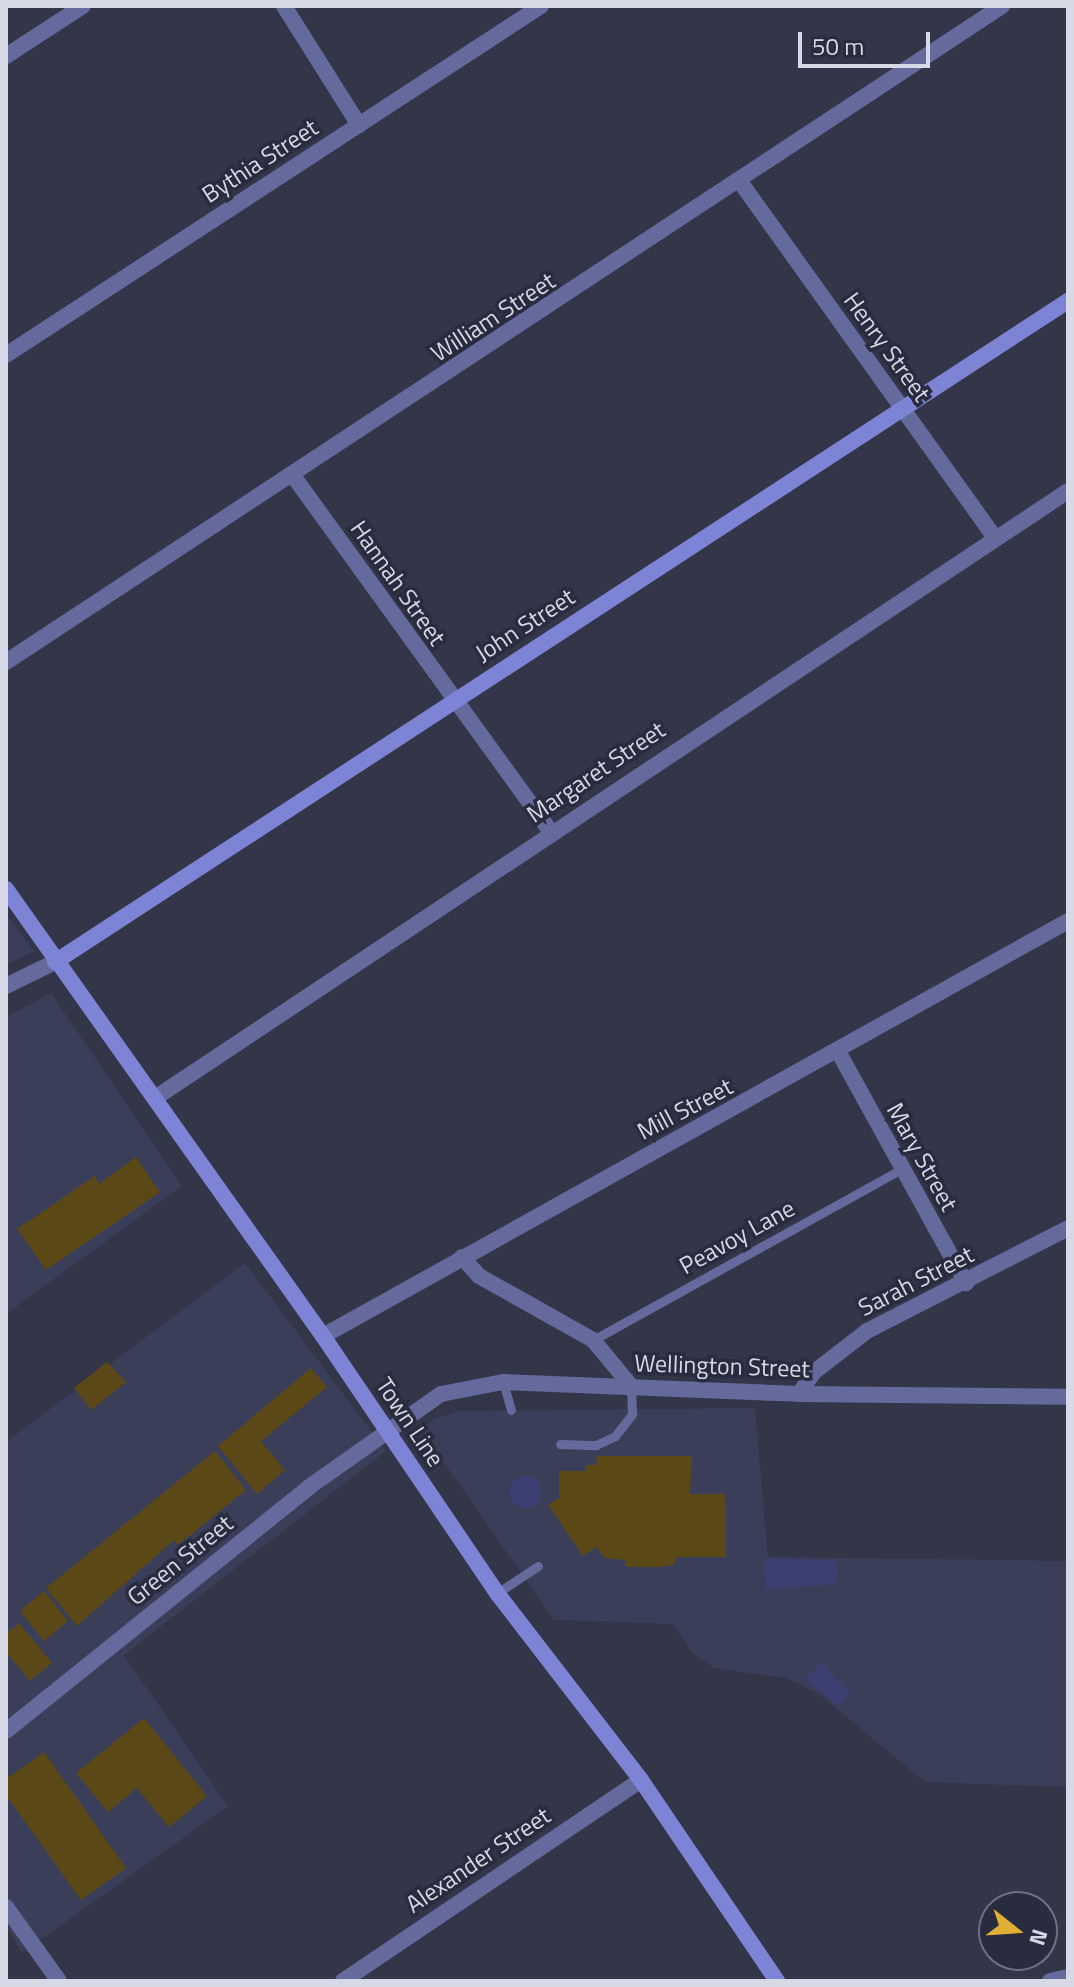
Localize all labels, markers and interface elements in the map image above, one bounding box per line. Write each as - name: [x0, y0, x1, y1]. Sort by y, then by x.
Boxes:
- scale bar: [802, 16, 934, 66]
- text: 50 m: [812, 28, 864, 64]
- street label: Bythia Street: [197, 113, 323, 209]
- street label: William Street: [426, 266, 560, 368]
- street label: Henry Street: [838, 287, 936, 407]
- street label: Hannah Street: [344, 515, 452, 651]
- street label: John Street: [470, 582, 580, 668]
- street label: Margaret Street: [521, 715, 671, 829]
- street label: Mill Street: [632, 1072, 738, 1146]
- street label: Mary Street: [881, 1098, 963, 1216]
- street label: Peavoy Lane: [674, 1194, 800, 1280]
- street label: Sarah Street: [854, 1240, 978, 1322]
- street label: Wellington Street: [634, 1349, 810, 1383]
- street label: Town Line: [370, 1372, 450, 1472]
- street label: Green Street: [122, 1509, 238, 1611]
- street label: Alexander Street: [400, 1801, 556, 1919]
- north arrow: [978, 1891, 1058, 1971]
- text: N: [1021, 1925, 1058, 1950]

